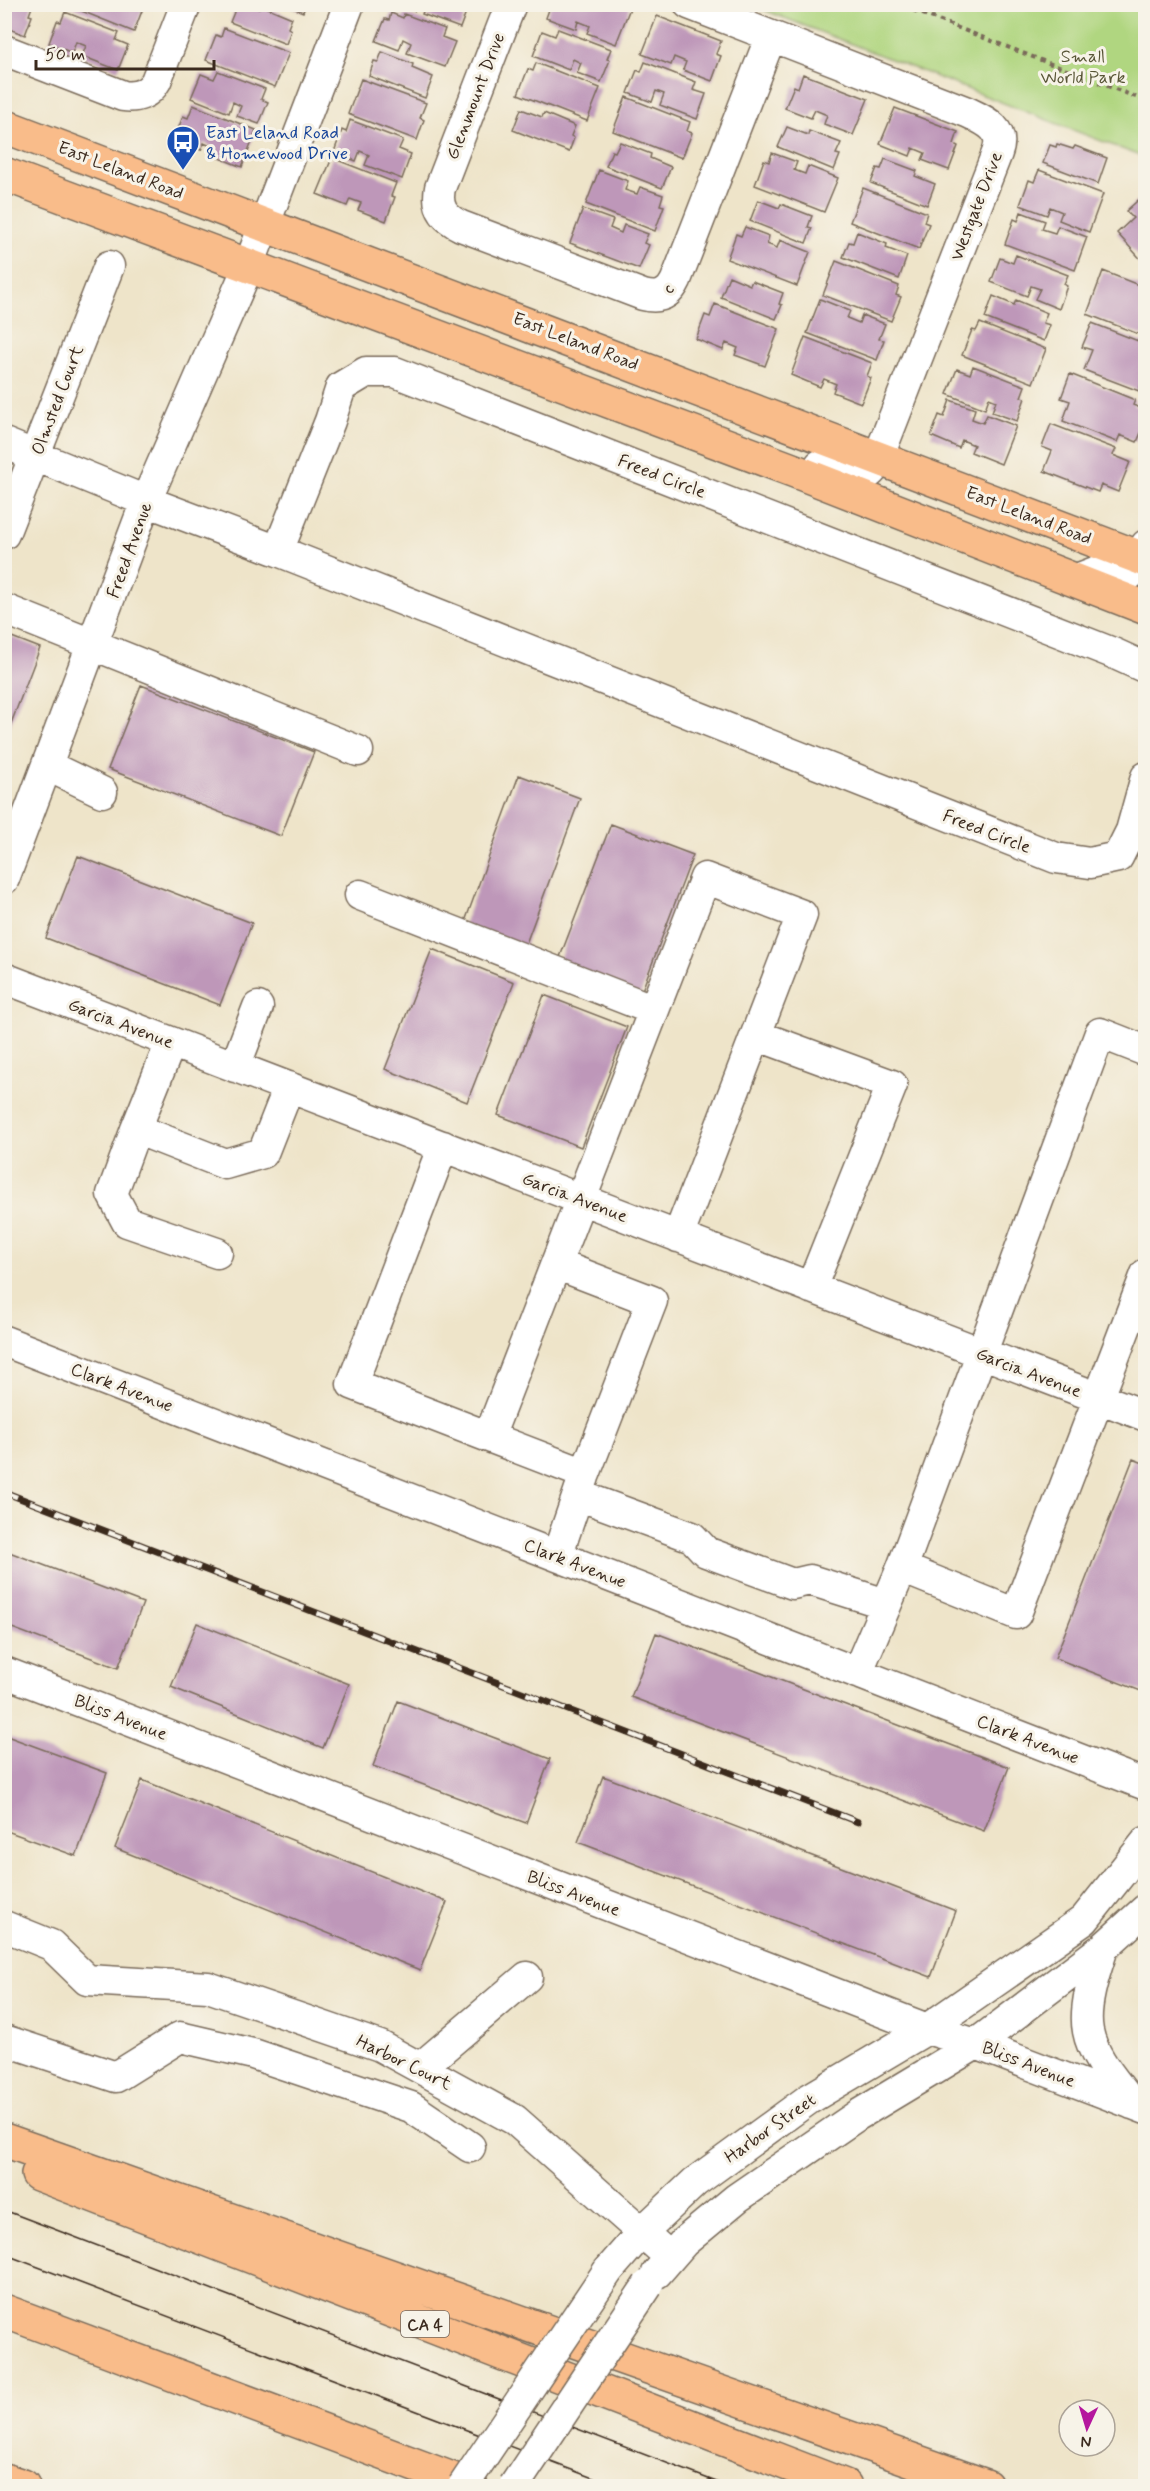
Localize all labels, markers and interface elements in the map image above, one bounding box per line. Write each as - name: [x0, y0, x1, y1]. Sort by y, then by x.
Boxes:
- street label: Glenmount Drive: [441, 29, 511, 163]
- scale bar: [36, 33, 214, 71]
- text: 50 m: [45, 43, 85, 67]
- park label: Small World Park: [1040, 45, 1126, 90]
- place label: East Leland Road & Homewood Drive: [206, 121, 348, 166]
- bus stop icon: East Leland Road & Homewood Drive: [165, 124, 201, 171]
- street label: East Leland Road: [54, 136, 187, 206]
- street label: Westgate Drive: [945, 148, 1009, 264]
- street label: c: [658, 278, 680, 300]
- street label: East Leland Road: [509, 307, 642, 377]
- street label: Olmsted Court: [26, 342, 90, 459]
- street label: Freed Circle: [614, 449, 709, 505]
- street label: East Leland Road: [962, 481, 1095, 551]
- street label: Freed Avenue: [101, 499, 158, 602]
- street label: Freed Circle: [939, 804, 1034, 860]
- street label: Garcia Avenue: [64, 993, 177, 1055]
- street label: Garcia Avenue: [518, 1167, 631, 1229]
- street label: Garcia Avenue: [972, 1342, 1085, 1404]
- street label: Clark Avenue: [67, 1357, 176, 1418]
- street label: Clark Avenue: [520, 1533, 629, 1594]
- street label: Bliss Avenue: [71, 1689, 171, 1747]
- street label: Clark Avenue: [973, 1709, 1082, 1770]
- street label: Bliss Avenue: [524, 1865, 624, 1923]
- street label: Harbor Court: [352, 2030, 455, 2096]
- street label: Bliss Avenue: [979, 2036, 1079, 2094]
- street label: Harbor Street: [720, 2088, 821, 2169]
- road number: CA 4: [401, 2311, 449, 2337]
- north arrow: [1057, 2398, 1117, 2458]
- text: N: [1080, 2431, 1092, 2452]

